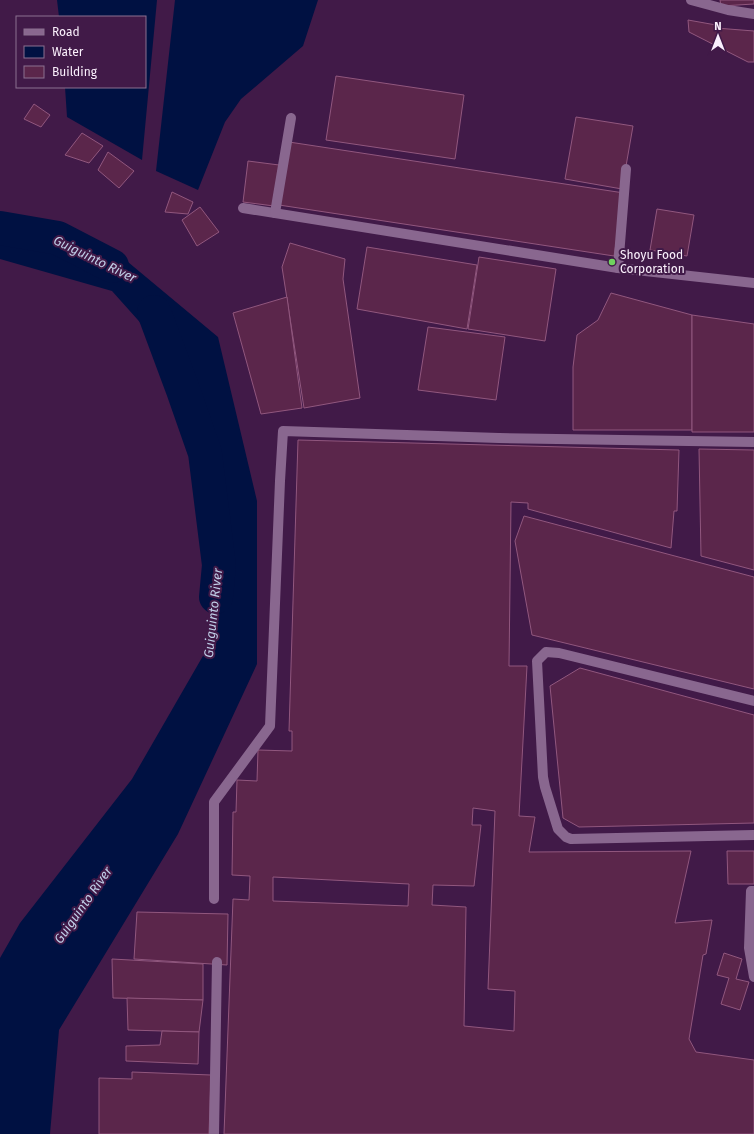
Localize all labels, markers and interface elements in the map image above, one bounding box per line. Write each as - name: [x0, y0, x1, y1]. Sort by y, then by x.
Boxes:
- legend: [16, 16, 146, 88]
- north arrow: [698, 16, 738, 56]
- text: N: [714, 20, 722, 33]
- text: Road: [52, 25, 80, 39]
- text: Water: [52, 45, 84, 59]
- text: Building: [52, 65, 98, 79]
- water label: Guiguinto River: [51, 233, 140, 286]
- place label: Shoyu Food Corporation: [620, 248, 685, 276]
- marker: Shoyu Food Corporation: [607, 257, 617, 267]
- water label: Guiguinto River: [201, 566, 225, 659]
- water label: Guiguinto River: [51, 863, 116, 946]

